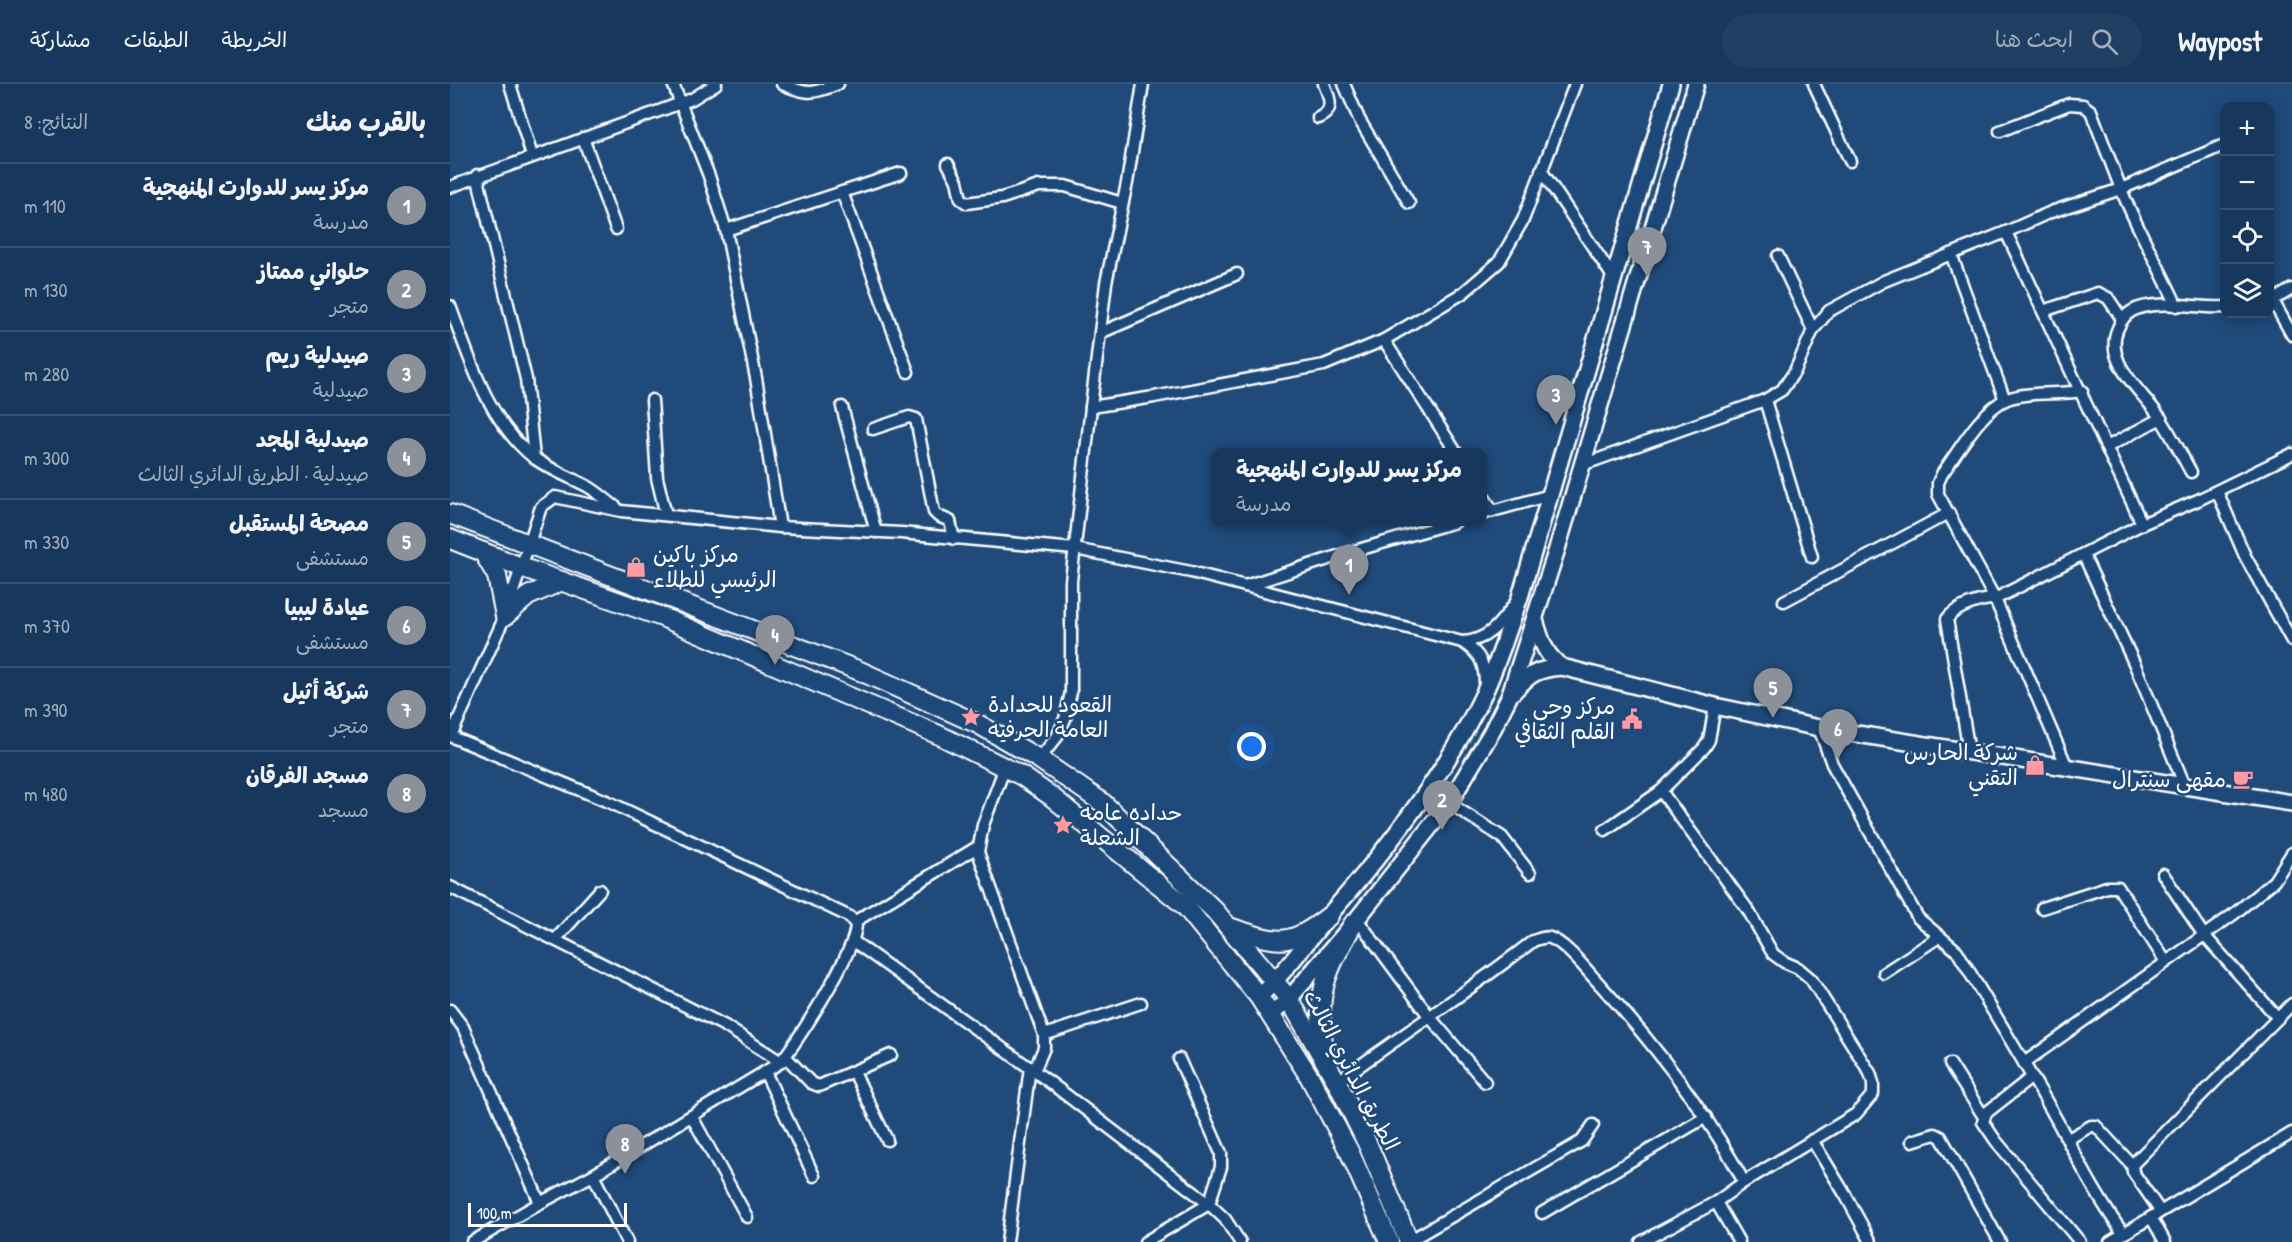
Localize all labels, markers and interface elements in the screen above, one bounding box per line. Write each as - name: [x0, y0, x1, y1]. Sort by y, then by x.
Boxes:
- search box: [1722, 14, 2142, 68]
- text: Waypost: [2178, 22, 2262, 60]
- text: ابحث هنا: [1995, 24, 2073, 54]
- text: مشاركة: [30, 25, 91, 54]
- text: الطبقات: [124, 25, 189, 54]
- text: الخريطة: [222, 25, 287, 54]
- icon: search: [2088, 25, 2121, 58]
- map controls: [2220, 102, 2274, 318]
- button: +: [2220, 102, 2274, 156]
- text: بالقرب منك: [306, 104, 426, 139]
- text: النتائج: 8: [24, 108, 88, 135]
- button: −: [2220, 156, 2274, 210]
- text: مركز يسر للدوارت المنهجية: [143, 172, 369, 202]
- text: 110 m: [24, 192, 66, 219]
- text: 1: [403, 192, 410, 219]
- text: مدرسة: [313, 208, 369, 235]
- button: locate: [2220, 210, 2274, 264]
- pin: 7: [1628, 228, 1666, 277]
- text: حلواني ممتاز: [257, 256, 369, 286]
- button: layers: [2220, 264, 2274, 318]
- text: 130 m: [24, 276, 67, 303]
- text: 2: [402, 276, 411, 303]
- text: متجر: [330, 292, 369, 319]
- text: صيدلية ريم: [266, 340, 369, 370]
- text: 280 m: [24, 360, 69, 387]
- text: 3: [402, 360, 411, 387]
- text: صيدلية: [313, 376, 369, 403]
- pin: 3: [1536, 376, 1576, 425]
- text: صيدلية المجد: [256, 424, 369, 454]
- text: 300 m: [24, 444, 69, 471]
- text: 4: [403, 444, 410, 471]
- popup: [1211, 448, 1487, 526]
- text: مركز يسر للدوارت المنهجية: [1236, 454, 1462, 484]
- text: صيدلية · الطريق الدائري الثالث: [138, 460, 369, 487]
- text: مدرسة: [1236, 490, 1292, 517]
- text: مصحة المستقبل: [229, 508, 369, 538]
- text: 330 m: [24, 528, 69, 555]
- text: 5: [402, 528, 411, 555]
- place label: مركز باكين الرئيسي للطلاء: [653, 539, 777, 599]
- text: مستشفى: [296, 544, 369, 571]
- pin: 1: [1330, 546, 1368, 595]
- shop icon: مركز باكين الرئيسي للطلاء: [624, 555, 648, 579]
- text: عيادة ليبيا: [285, 592, 369, 622]
- text: 370 m: [24, 612, 70, 639]
- text: 6: [403, 612, 411, 639]
- pin: 4: [756, 616, 794, 665]
- text: مستشفى: [296, 628, 369, 655]
- pin: 5: [1754, 668, 1792, 718]
- text: شركة أثيل: [283, 676, 369, 706]
- place label: القعود للحدادة العامة الحرفيه: [988, 689, 1112, 744]
- place label: مركز وحي القلم الثقافي: [1514, 691, 1615, 748]
- text: 390 m: [24, 696, 67, 723]
- text: 7: [402, 696, 411, 723]
- place icon: القعود للحدادة العامة الحرفيه: [959, 705, 983, 729]
- public building icon: مركز وحي القلم الثقافي: [1620, 707, 1644, 731]
- pin: 6: [1818, 710, 1858, 759]
- text: متجر: [330, 712, 369, 739]
- your location: [1237, 732, 1266, 761]
- place label: شركة الحارس التقني: [1904, 737, 2018, 797]
- shop icon: شركة الحارس التقني: [2023, 753, 2047, 777]
- text: مسجد الفرقان: [246, 760, 369, 790]
- place label: مقهى سنترال: [2112, 764, 2226, 794]
- cafe icon: مقهى سنترال: [2231, 767, 2255, 791]
- text: 480 m: [24, 780, 67, 807]
- text: 8: [402, 780, 411, 807]
- pin: 2: [1422, 780, 1462, 830]
- text: مسجد: [318, 796, 369, 823]
- place label: حداده عامه الشعلة: [1080, 797, 1182, 852]
- place icon: حداده عامه الشعلة: [1051, 813, 1075, 837]
- street label: الطريق الدائري الثالث: [1295, 984, 1407, 1157]
- pin: 8: [606, 1124, 645, 1174]
- scale bar: [468, 1200, 627, 1228]
- text: 100 m: [477, 1202, 512, 1224]

